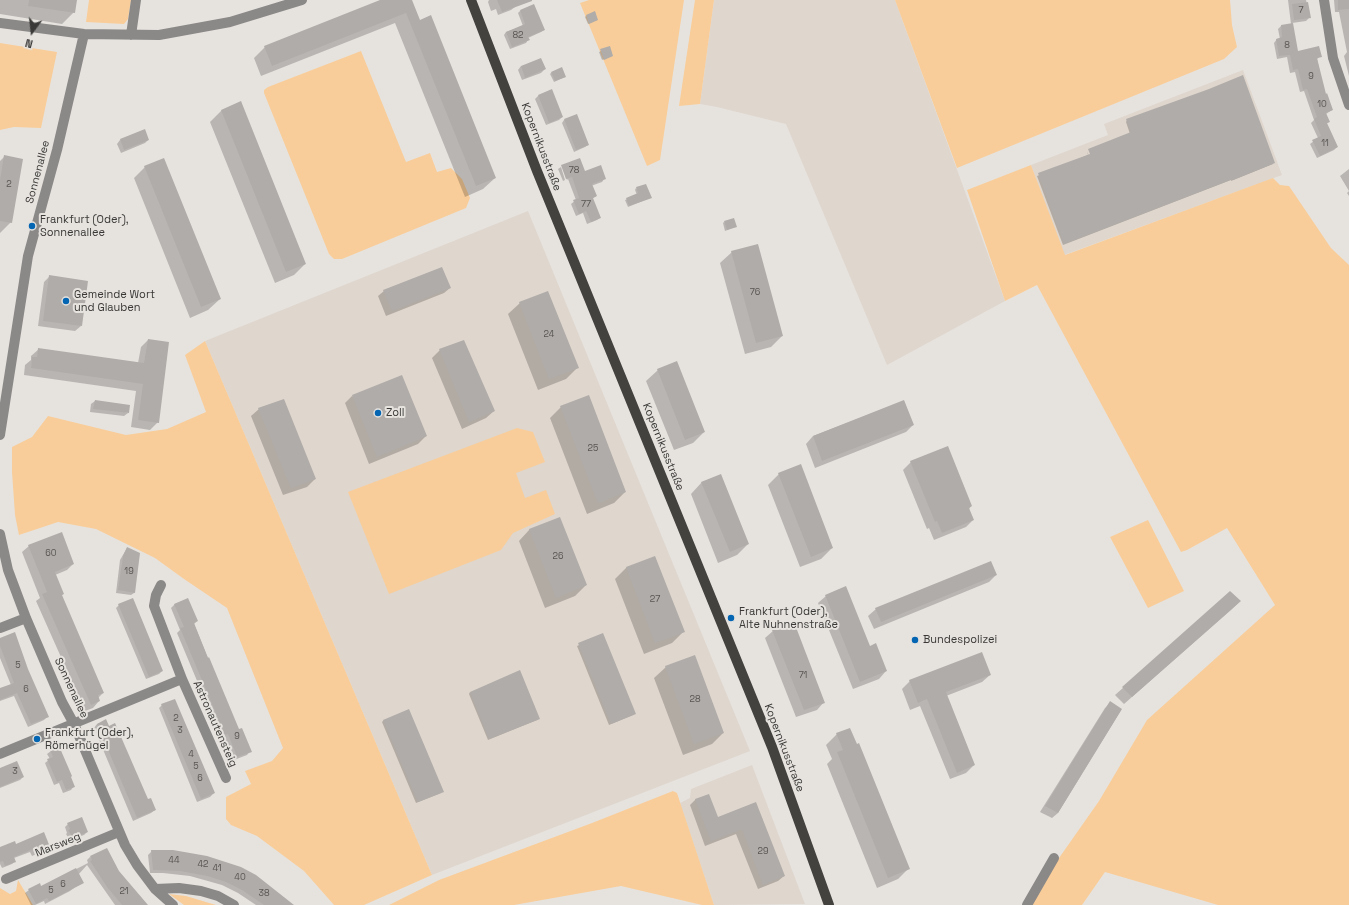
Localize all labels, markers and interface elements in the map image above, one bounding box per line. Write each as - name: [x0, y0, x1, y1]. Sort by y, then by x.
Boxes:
- house number: 7: [1298, 6, 1304, 16]
- north arrow: [12, 12, 52, 52]
- house number: 82: [512, 31, 524, 41]
- text: N: [24, 36, 34, 51]
- house number: 8: [1284, 41, 1290, 51]
- house number: 9: [1308, 72, 1314, 82]
- house number: 10: [1317, 100, 1327, 110]
- street label: Kopernikusstraße: [518, 101, 564, 193]
- street label: Sonnenallee: [23, 139, 53, 205]
- house number: 11: [1321, 139, 1329, 149]
- house number: 78: [569, 166, 579, 176]
- house number: 2: [6, 180, 12, 190]
- house number: 77: [581, 200, 591, 210]
- place label: Frankfurt (Oder), Sonnenallee: [40, 213, 129, 239]
- marker: Frankfurt (Oder), Sonnenallee: [27, 221, 37, 231]
- place label: Gemeinde Wort und Glauben: [74, 288, 155, 314]
- house number: 76: [750, 288, 760, 298]
- marker: Gemeinde Wort und Glauben: [61, 296, 71, 306]
- house number: 24: [544, 330, 554, 340]
- street label: Kopernikusstraße: [639, 401, 687, 493]
- place label: Zoll: [386, 406, 404, 420]
- marker: Zoll: [373, 408, 383, 418]
- house number: 25: [588, 444, 598, 454]
- house number: 60: [45, 549, 57, 559]
- house number: 26: [553, 552, 563, 562]
- house number: 19: [124, 567, 134, 577]
- house number: 27: [650, 595, 660, 605]
- place label: Frankfurt (Oder), Alte Nuhnenstraße: [739, 605, 838, 631]
- marker: Frankfurt (Oder), Alte Nuhnenstraße: [726, 613, 736, 623]
- place label: Bundespolizei: [923, 633, 997, 647]
- marker: Bundespolizei: [910, 635, 920, 645]
- street label: Sonnenallee: [51, 656, 91, 720]
- house number: 5: [15, 661, 21, 671]
- house number: 71: [799, 671, 807, 681]
- street label: Astronautensteig: [190, 679, 240, 769]
- house number: 6: [23, 685, 29, 695]
- house number: 28: [689, 695, 701, 705]
- street label: Kopernikusstraße: [761, 702, 807, 794]
- house number: 2: [173, 714, 179, 724]
- place label: Frankfurt (Oder), Römerhügel: [45, 726, 134, 752]
- house number: 3: [177, 726, 183, 736]
- house number: 9: [234, 732, 240, 742]
- marker: Frankfurt (Oder), Römerhügel: [32, 734, 42, 744]
- house number: 4: [188, 750, 194, 760]
- house number: 5: [193, 762, 199, 772]
- house number: 3: [12, 767, 18, 777]
- house number: 6: [197, 774, 203, 784]
- street label: Marsweg: [33, 830, 83, 860]
- house number: 29: [758, 847, 768, 857]
- house number: 44: [168, 856, 180, 866]
- house number: 42: [197, 860, 209, 870]
- house number: 41: [212, 864, 222, 874]
- house number: 40: [234, 873, 246, 883]
- house number: 6: [60, 880, 66, 890]
- house number: 5: [48, 886, 54, 896]
- house number: 21: [119, 887, 129, 897]
- house number: 38: [258, 889, 270, 899]

